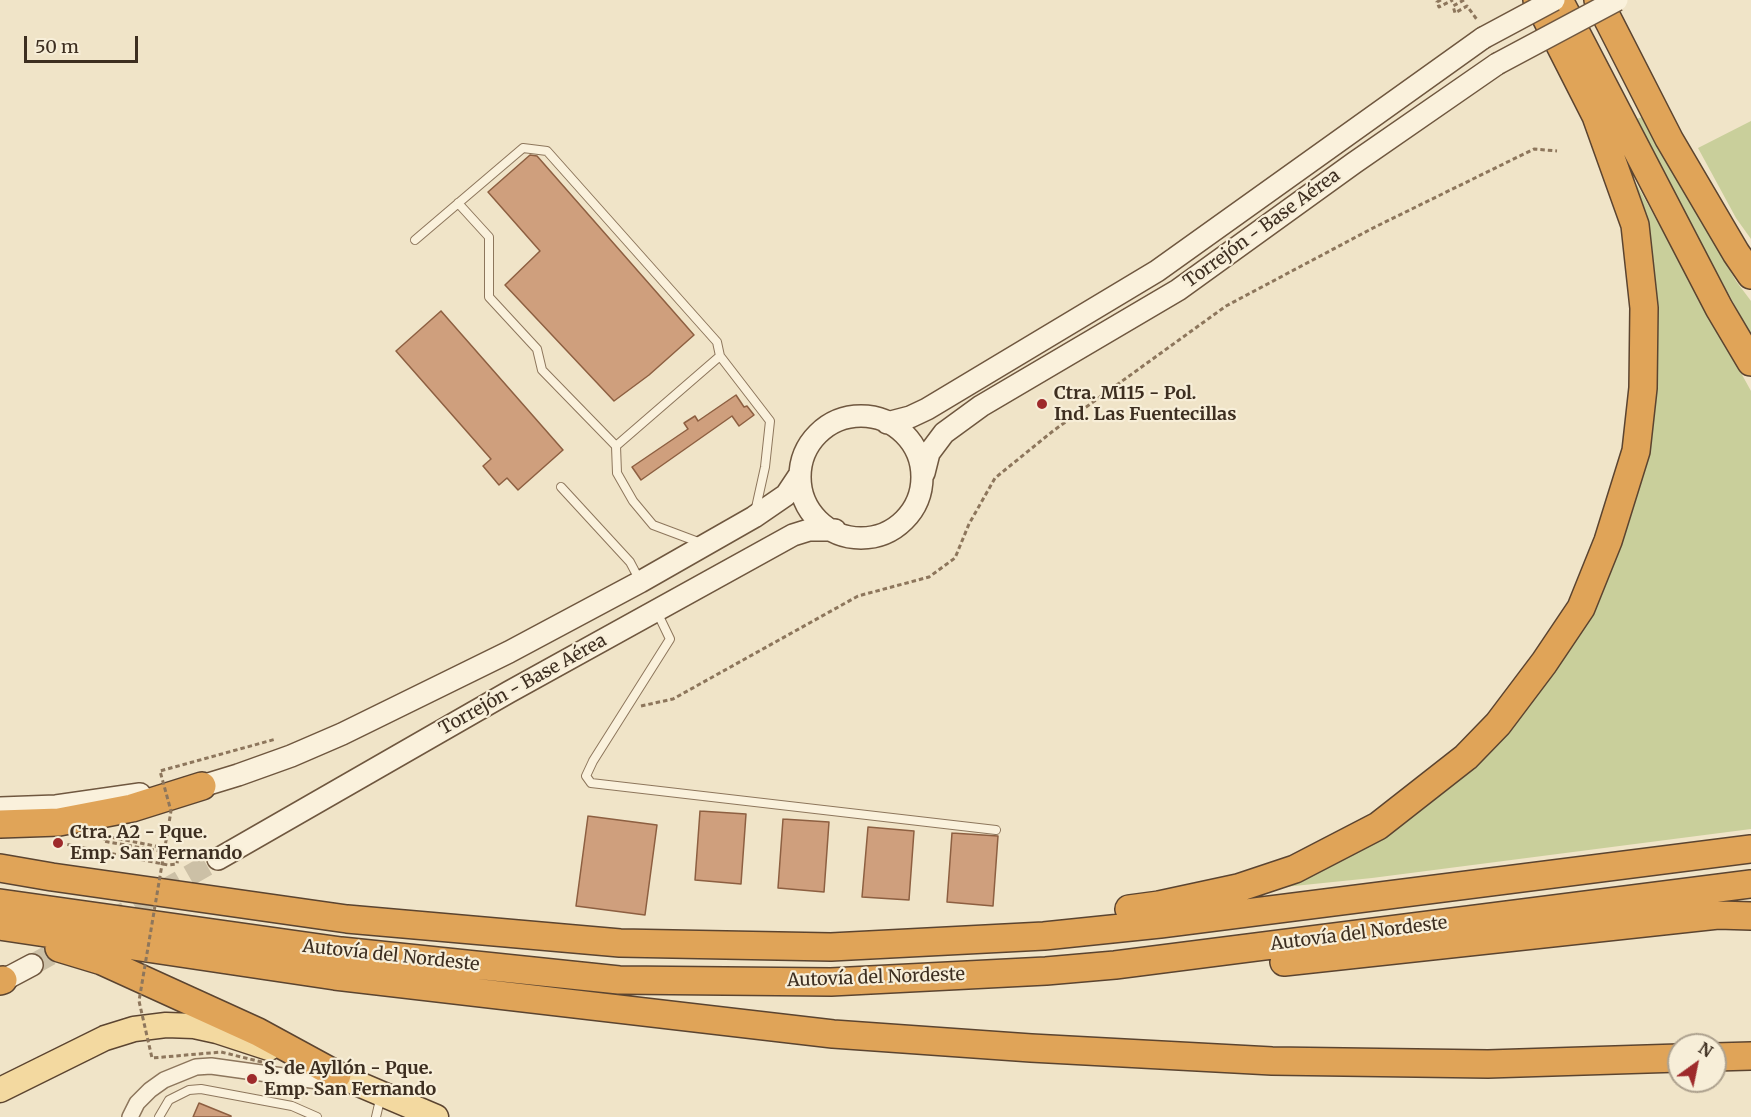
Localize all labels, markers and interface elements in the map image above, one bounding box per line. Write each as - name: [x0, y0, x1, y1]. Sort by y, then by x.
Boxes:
- scale bar: [27, 24, 141, 62]
- text: 50 m: [35, 35, 79, 58]
- street label: Torrejón - Base Aérea: [1180, 165, 1344, 293]
- place label: Ctra. M115 - Pol. Ind. Las Fuentecillas: [1054, 383, 1236, 426]
- marker: Ctra. M115 - Pol. Ind. Las Fuentecillas: [1035, 397, 1049, 411]
- street label: Torrejón - Base Aérea: [436, 630, 610, 740]
- place label: Ctra. A2 - Pque. Emp. San Fernando: [70, 822, 242, 864]
- marker: Ctra. A2 - Pque. Emp. San Fernando: [51, 836, 65, 850]
- street label: Autovía del Nordeste: [1269, 912, 1449, 956]
- street label: Autovía del Nordeste: [301, 936, 481, 976]
- street label: Autovía del Nordeste: [787, 964, 965, 992]
- north arrow: [1667, 1033, 1727, 1093]
- text: N: [1695, 1038, 1716, 1061]
- place label: S. de Ayllón - Pque. Emp. San Fernando: [264, 1058, 436, 1100]
- marker: S. de Ayllón - Pque. Emp. San Fernando: [245, 1072, 259, 1086]

